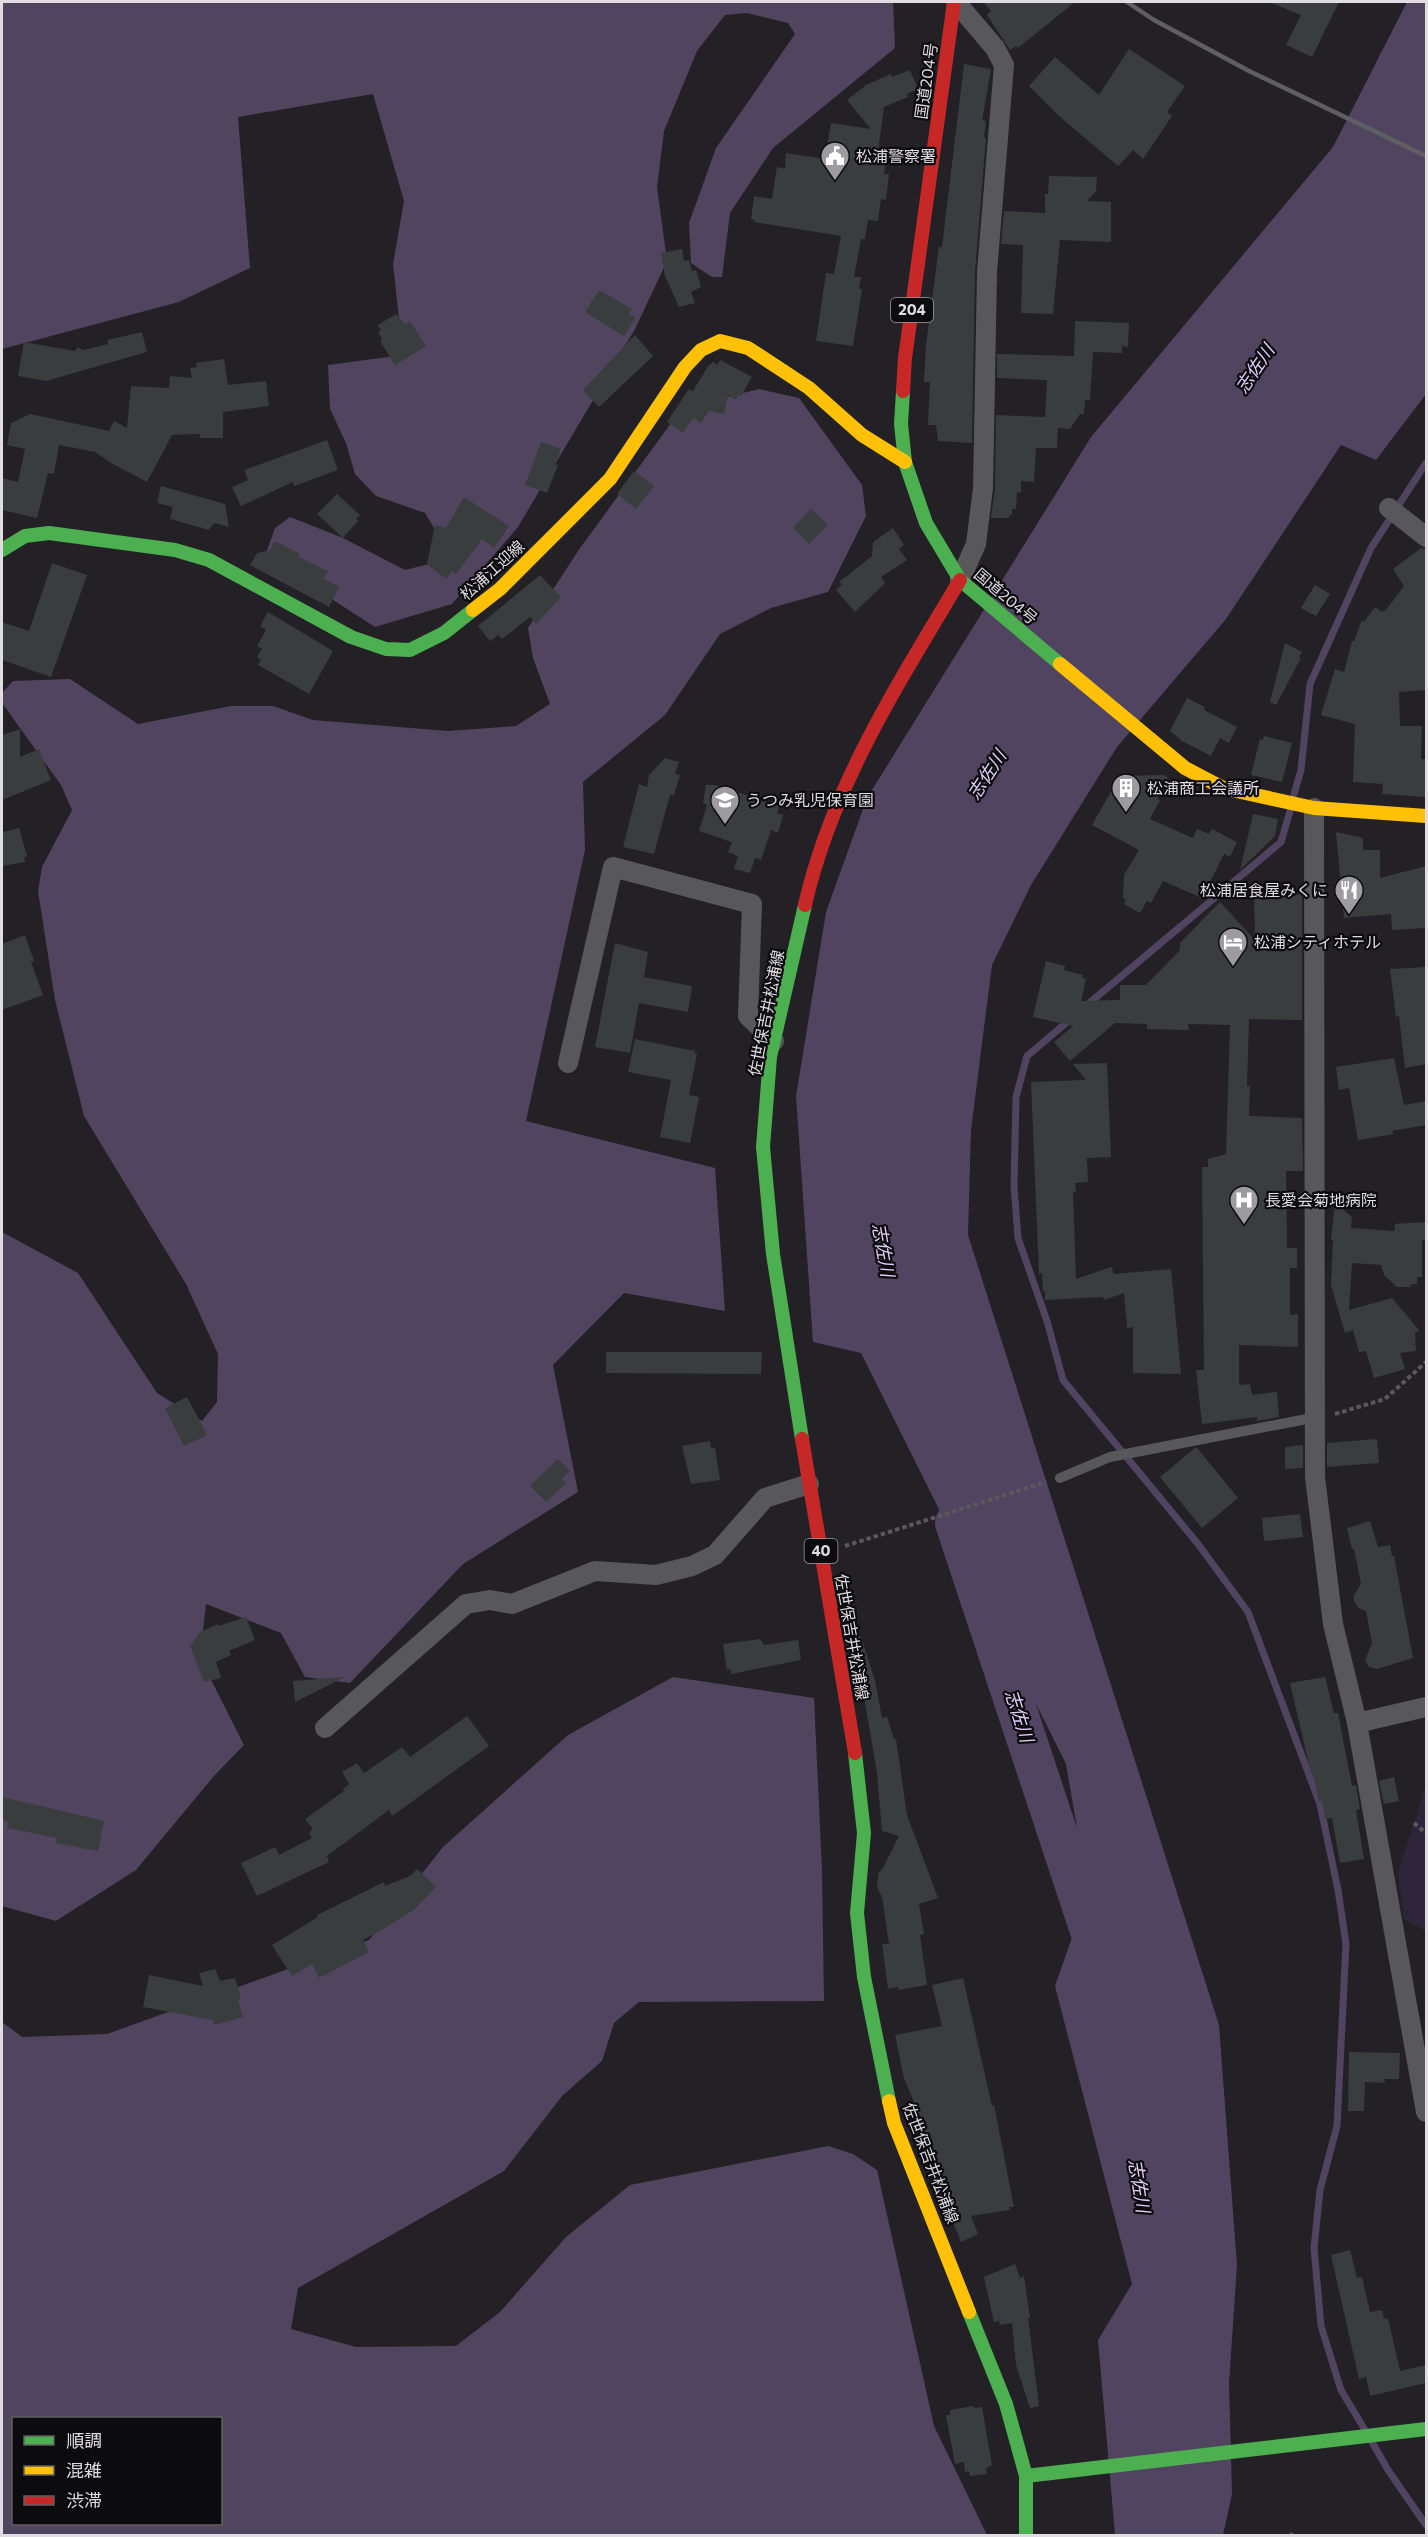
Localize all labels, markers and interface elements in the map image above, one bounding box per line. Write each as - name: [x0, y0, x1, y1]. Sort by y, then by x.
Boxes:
- street label: 国道204号: [911, 42, 940, 120]
- public building icon: 松浦警察署: [819, 140, 851, 182]
- place label: 松浦警察署: [856, 146, 936, 165]
- road number: 204: [891, 298, 933, 322]
- water label: 志佐川: [1230, 338, 1280, 397]
- street label: 松浦江迎線: [456, 536, 528, 603]
- street label: 国道204号: [971, 564, 1042, 628]
- water label: 志佐川: [962, 744, 1011, 803]
- building icon: 松浦商工会議所: [1110, 772, 1142, 814]
- place label: 松浦商工会議所: [1147, 778, 1259, 797]
- school or university icon: うつみ乳児保育園: [709, 784, 741, 826]
- place label: うつみ乳児保育園: [746, 790, 874, 809]
- restaurant icon: 松浦居食屋みくに: [1333, 874, 1365, 916]
- place label: 松浦居食屋みくに: [1200, 880, 1328, 899]
- hotel icon: 松浦シティホテル: [1217, 926, 1249, 968]
- place label: 松浦シティホテル: [1254, 932, 1381, 951]
- street label: 佐世保吉井松浦線: [744, 948, 787, 1078]
- hospital icon: 長愛会菊地病院: [1228, 1184, 1260, 1226]
- place label: 長愛会菊地病院: [1265, 1190, 1377, 1209]
- water label: 志佐川: [868, 1221, 900, 1280]
- road number: 40: [804, 1539, 838, 1563]
- street label: 佐世保吉井松浦線: [832, 1572, 873, 1702]
- water label: 志佐川: [1001, 1687, 1039, 1747]
- street label: 佐世保吉井松浦線: [900, 2100, 963, 2226]
- water label: 志佐川: [1125, 2157, 1155, 2216]
- legend: [12, 2417, 222, 2525]
- text: 順調: [66, 2429, 102, 2451]
- text: 混雑: [66, 2459, 102, 2481]
- text: 渋滞: [66, 2489, 102, 2511]

